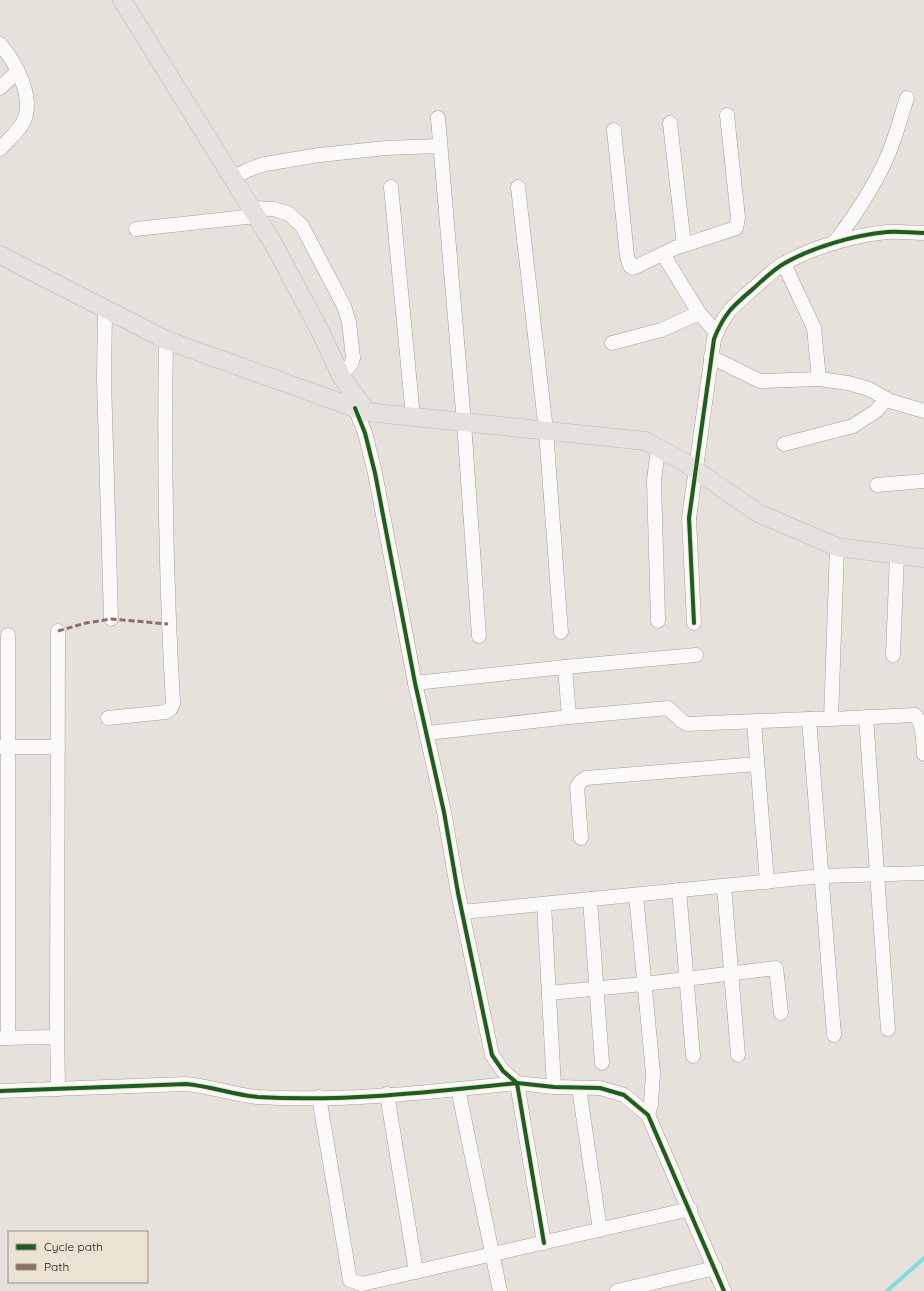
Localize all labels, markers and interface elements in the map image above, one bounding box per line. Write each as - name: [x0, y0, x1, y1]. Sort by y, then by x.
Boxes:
- legend: [8, 1231, 148, 1283]
- text: Cycle path: [44, 1239, 103, 1254]
- text: Path: [44, 1259, 69, 1274]

